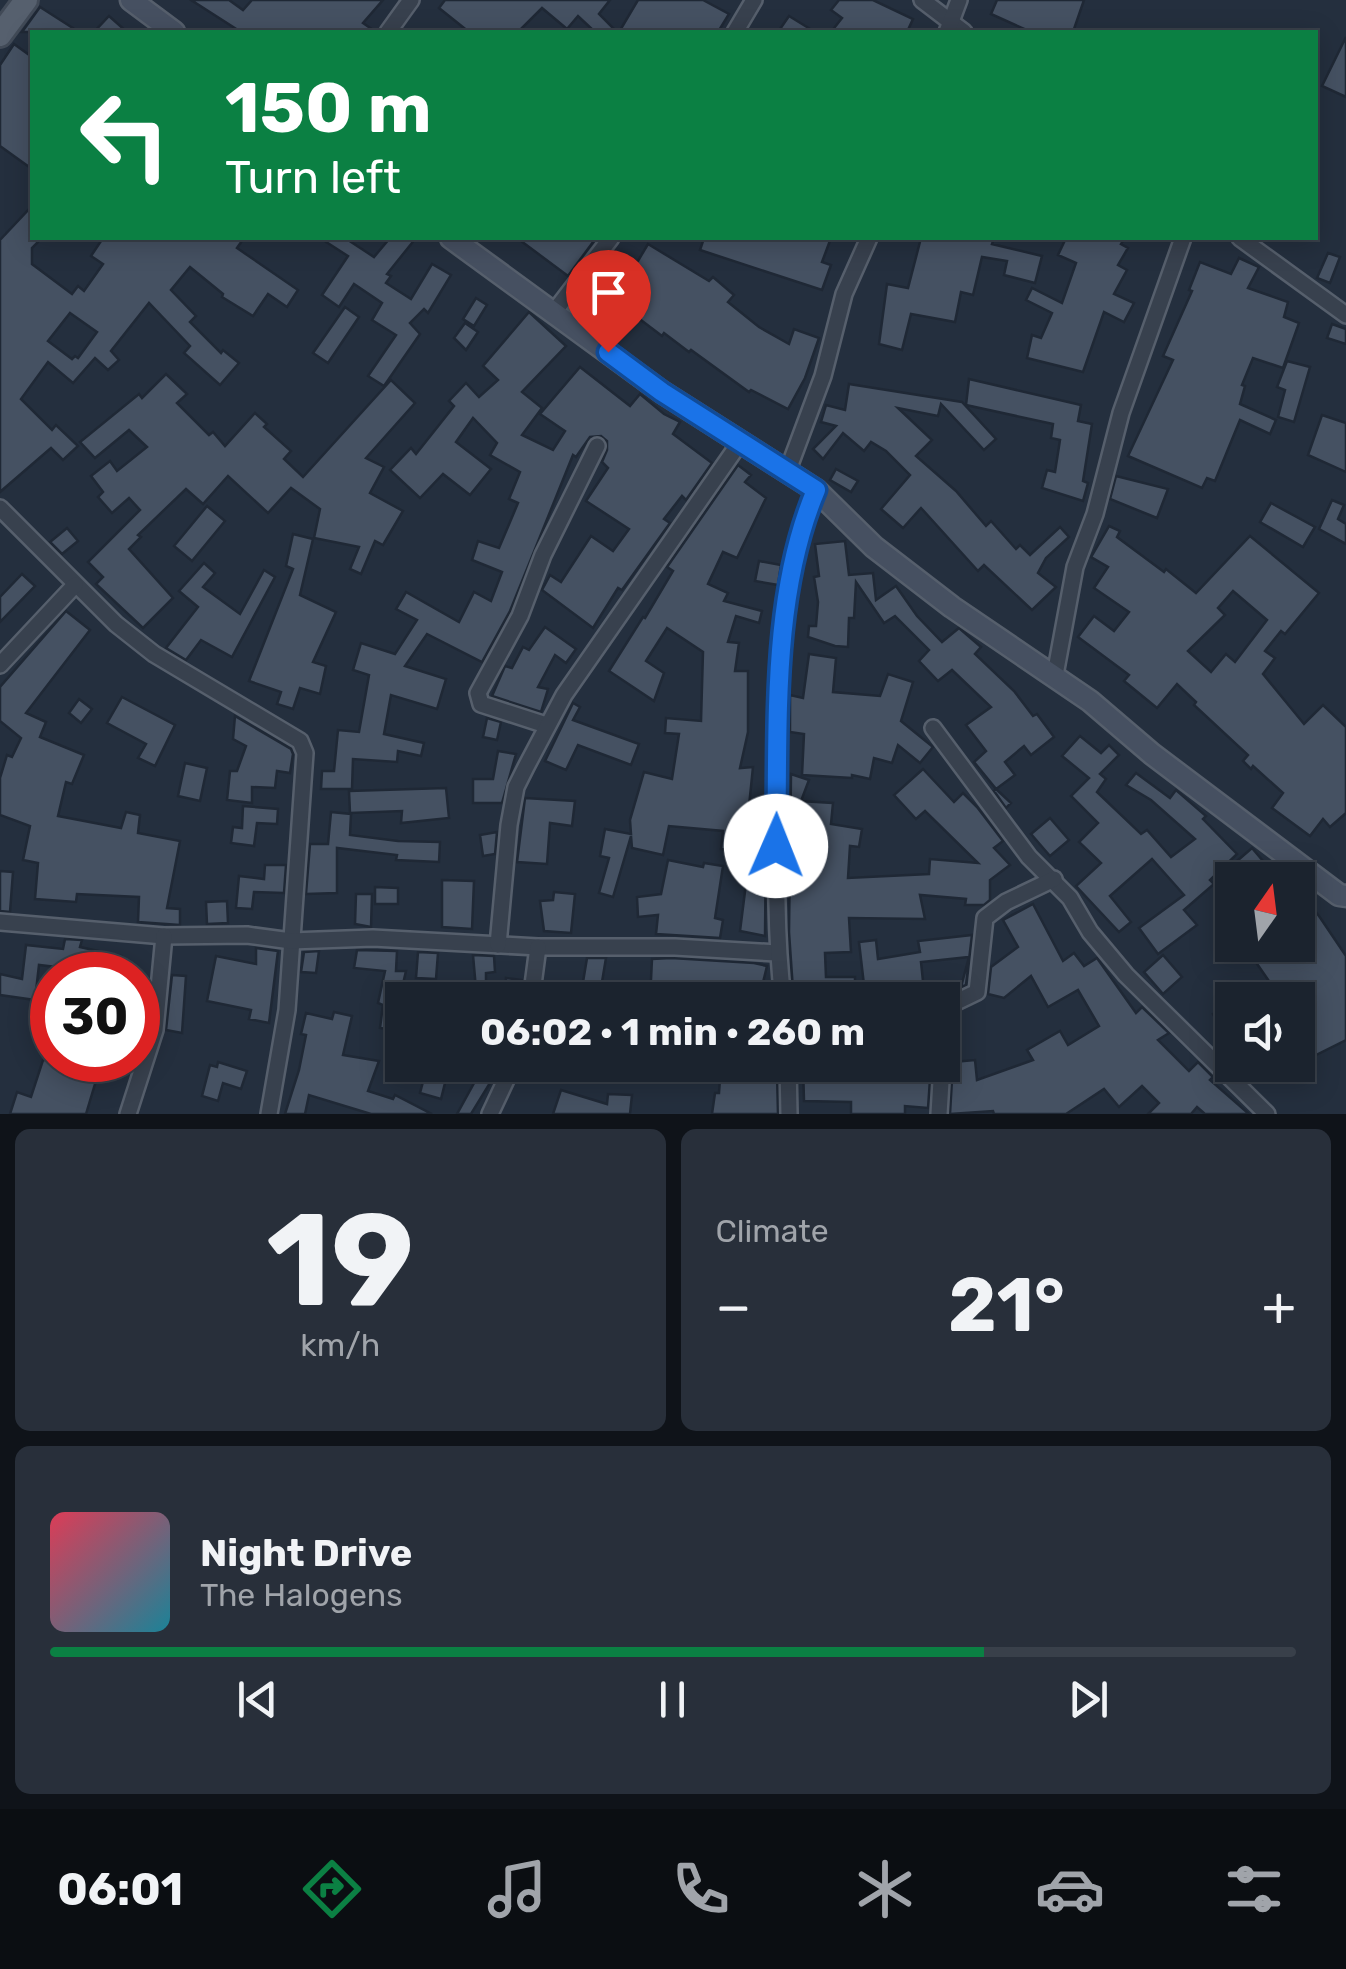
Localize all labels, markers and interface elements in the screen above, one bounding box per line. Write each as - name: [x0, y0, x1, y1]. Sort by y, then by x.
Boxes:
- text: 150 m: [225, 67, 432, 150]
- icon: left: [60, 70, 190, 200]
- text: Turn left: [225, 151, 401, 204]
- pin: [566, 250, 651, 353]
- icon: arrive: [581, 265, 636, 320]
- position arrow: [724, 794, 828, 898]
- north arrow: [1215, 862, 1315, 962]
- map controls: [1215, 862, 1315, 1082]
- speed limit sign: 30: [30, 952, 160, 1082]
- button: sound: [1215, 982, 1315, 1082]
- text: 06:02 · 1 min · 260 m: [480, 1009, 865, 1055]
- text: 19: [266, 1183, 414, 1338]
- text: Climate: [716, 1212, 829, 1250]
- text: 21°: [948, 1261, 1065, 1350]
- text: −: [716, 1274, 751, 1339]
- text: +: [1262, 1274, 1296, 1339]
- text: km/h: [300, 1326, 380, 1364]
- text: Night Drive: [200, 1530, 412, 1576]
- text: The Halogens: [200, 1576, 403, 1614]
- icon: previous: [230, 1672, 285, 1727]
- icon: pause: [645, 1672, 700, 1727]
- icon: next: [1061, 1672, 1116, 1727]
- icon: directions: [297, 1854, 367, 1924]
- icon: music: [482, 1854, 552, 1924]
- icon: phone: [666, 1854, 736, 1924]
- icon: climate: [850, 1854, 920, 1924]
- icon: car: [1035, 1854, 1105, 1924]
- icon: filters: [1219, 1854, 1289, 1924]
- text: 06:01: [57, 1863, 183, 1916]

